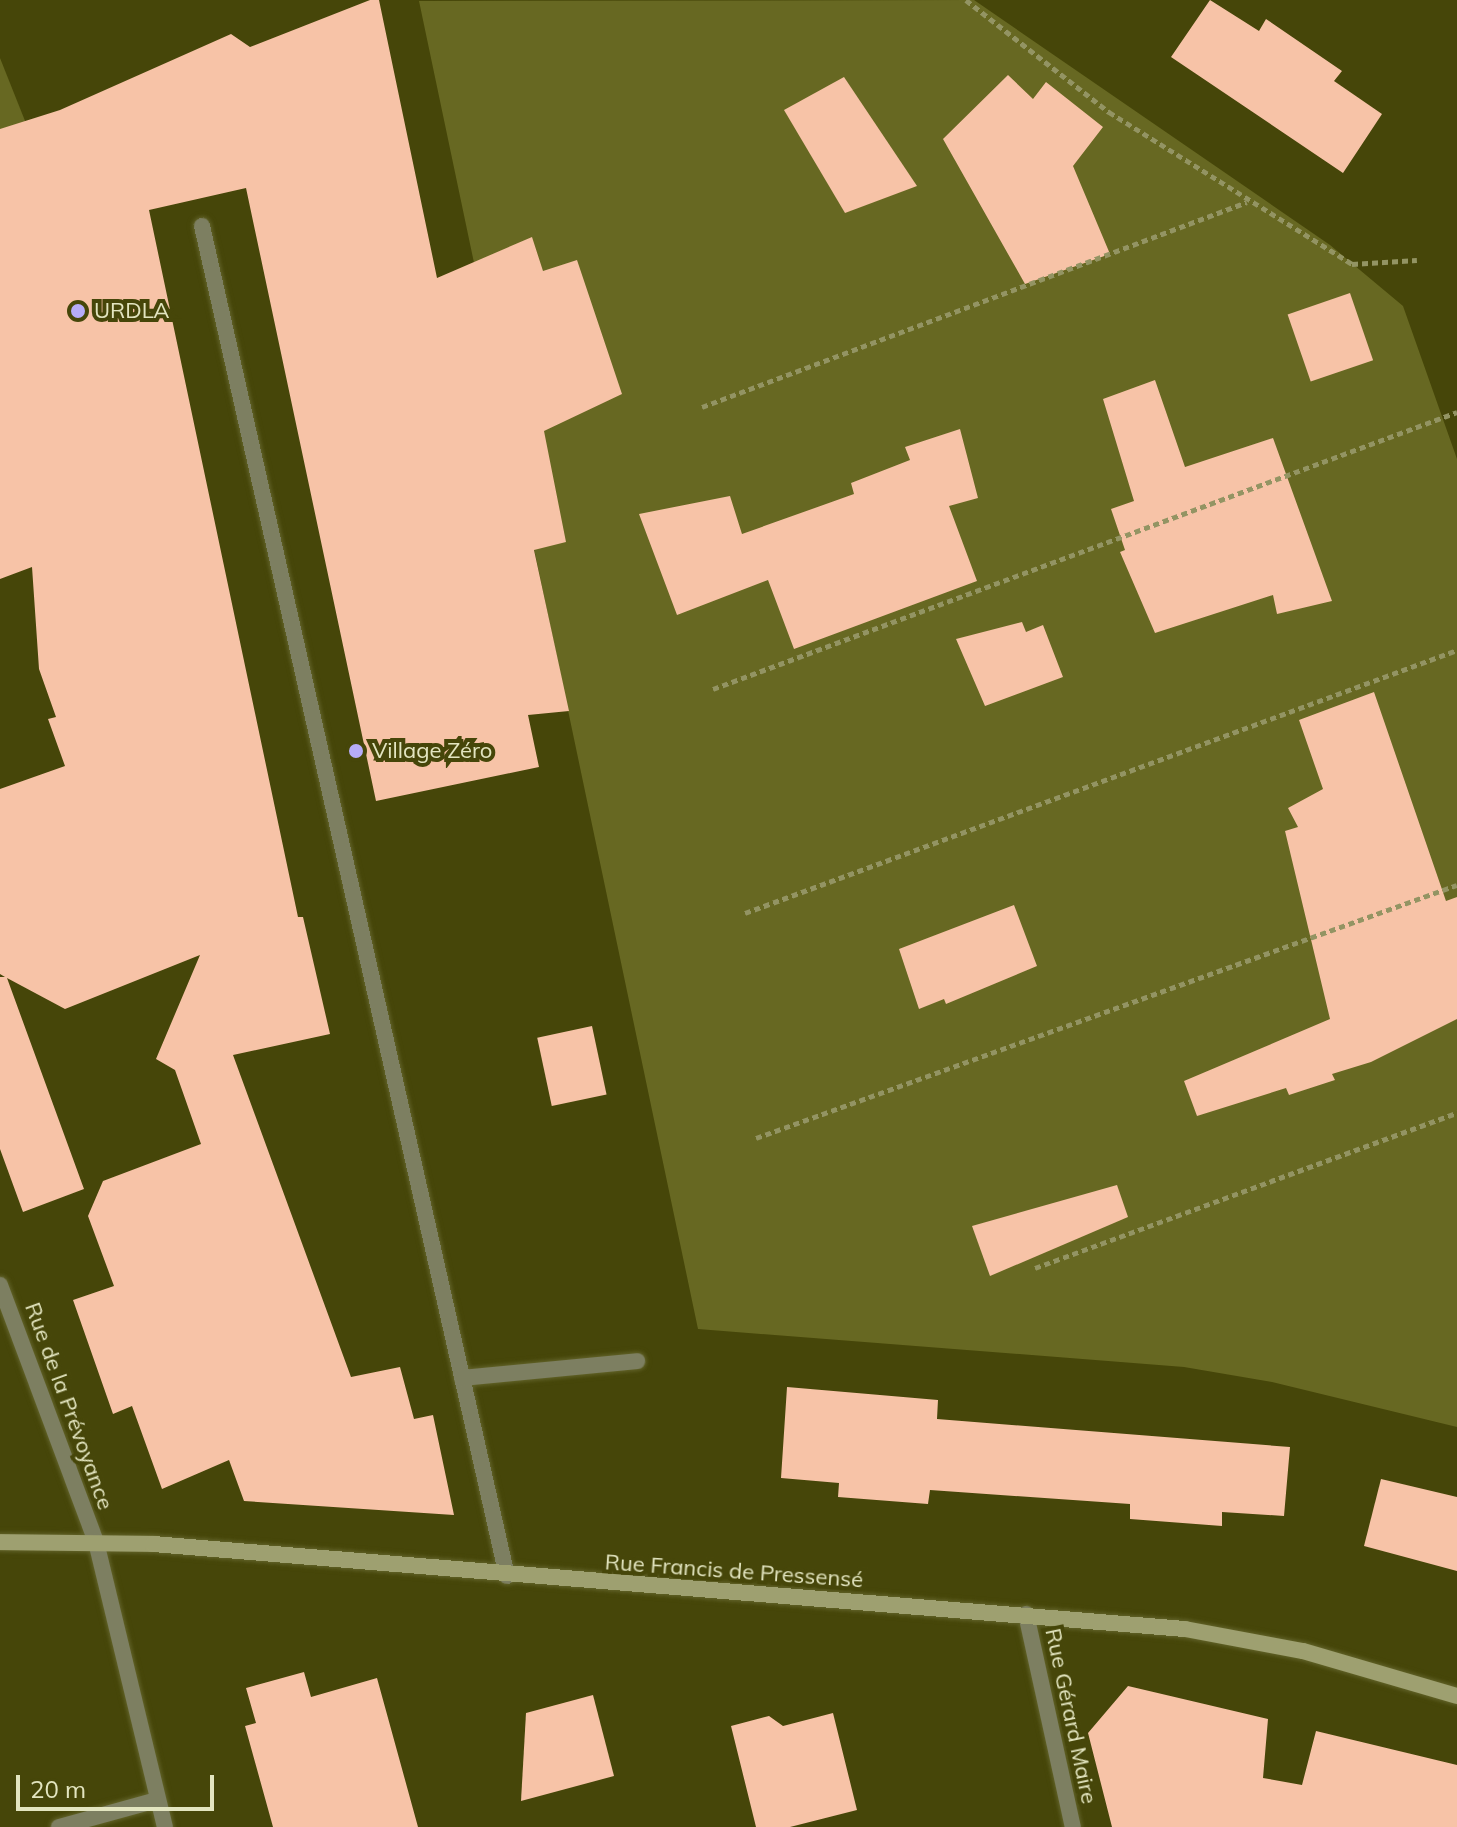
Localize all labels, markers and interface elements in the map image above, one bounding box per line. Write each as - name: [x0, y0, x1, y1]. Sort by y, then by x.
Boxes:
- place label: URDLA: [94, 298, 169, 324]
- marker: URDLA: [69, 302, 87, 320]
- place label: Village Zéro: [372, 738, 492, 764]
- marker: Village Zéro: [347, 742, 365, 760]
- street label: Rue de la Prévoyance: [19, 1299, 119, 1513]
- street label: Rue Francis de Pressensé: [604, 1549, 864, 1593]
- street label: Rue Gérard Maire: [1040, 1626, 1102, 1806]
- scale bar: [20, 1759, 218, 1809]
- text: 20 m: [30, 1774, 86, 1804]

